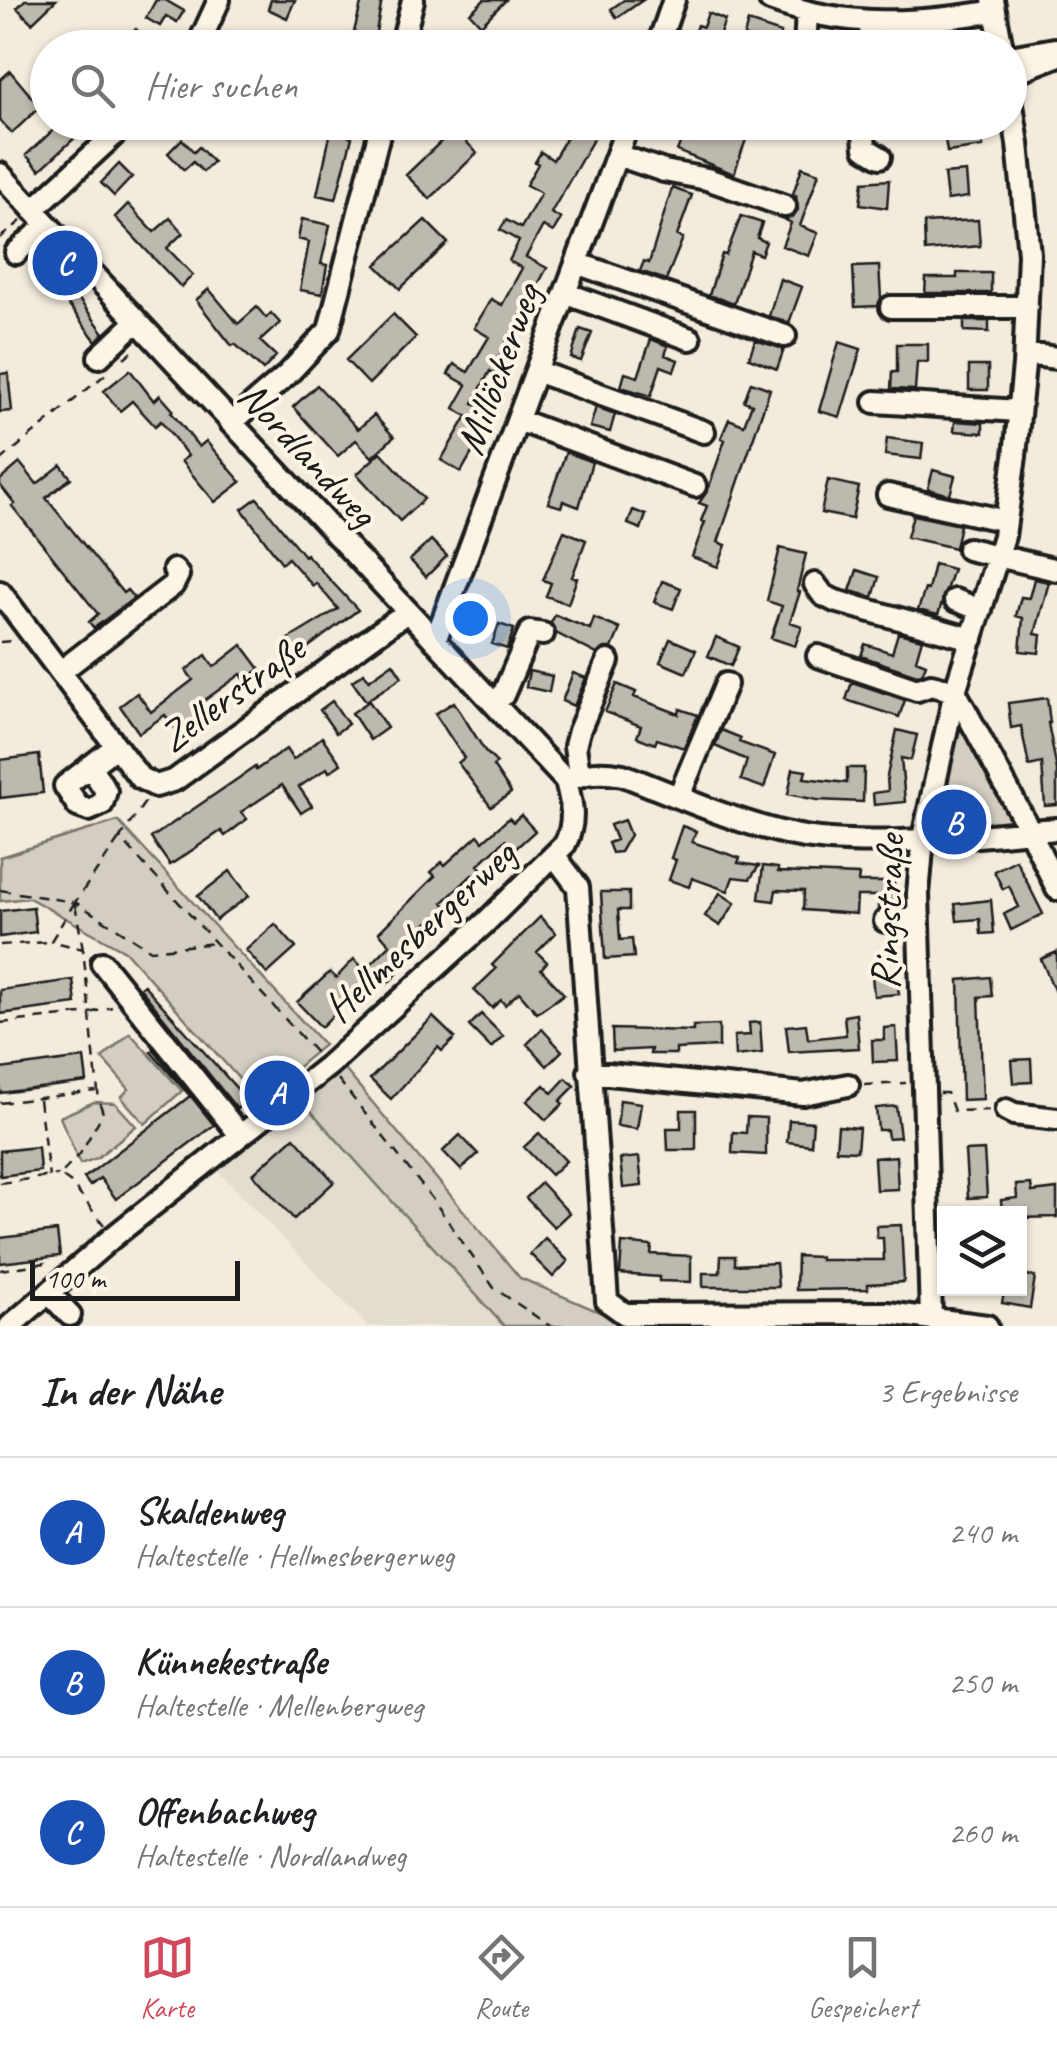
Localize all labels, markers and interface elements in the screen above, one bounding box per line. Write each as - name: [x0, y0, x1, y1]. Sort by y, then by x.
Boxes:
- search box: [30, 30, 1027, 140]
- icon: search: [65, 58, 120, 113]
- text: Hier suchen: [145, 62, 297, 109]
- pin: C: [32, 226, 98, 300]
- street label: Millöckerweg: [443, 274, 555, 462]
- street label: Nordlandweg: [227, 370, 391, 540]
- your location: [445, 593, 496, 644]
- street label: Zellerstraße: [148, 620, 318, 764]
- pin: B: [922, 784, 986, 860]
- street label: Hellmesbergerweg: [313, 827, 529, 1034]
- street label: Ringstraße: [858, 830, 917, 990]
- pin: A: [244, 1056, 310, 1130]
- map controls: [937, 1206, 1027, 1296]
- button: layers: [937, 1206, 1027, 1296]
- scale bar: [30, 1256, 240, 1300]
- text: 100 m: [45, 1261, 105, 1296]
- text: In der Nähe: [40, 1365, 221, 1418]
- text: 3 Ergebnisse: [878, 1371, 1017, 1412]
- text: Skaldenweg: [135, 1488, 284, 1535]
- text: A: [64, 1512, 81, 1553]
- text: 240 m: [948, 1512, 1017, 1553]
- text: Haltestelle · Hellmesbergerweg: [135, 1535, 454, 1576]
- text: Künnekestraße: [135, 1638, 326, 1685]
- text: B: [64, 1662, 81, 1703]
- text: 250 m: [948, 1662, 1017, 1703]
- text: Haltestelle · Mellenbergweg: [135, 1685, 423, 1726]
- text: Offenbachweg: [135, 1788, 314, 1835]
- text: C: [65, 1812, 80, 1853]
- text: 260 m: [948, 1812, 1017, 1853]
- text: Haltestelle · Nordlandweg: [135, 1835, 406, 1876]
- tab: Karte: [140, 1930, 195, 2025]
- tab: Route: [474, 1930, 529, 2025]
- tab: Gespeichert: [808, 1930, 917, 2025]

